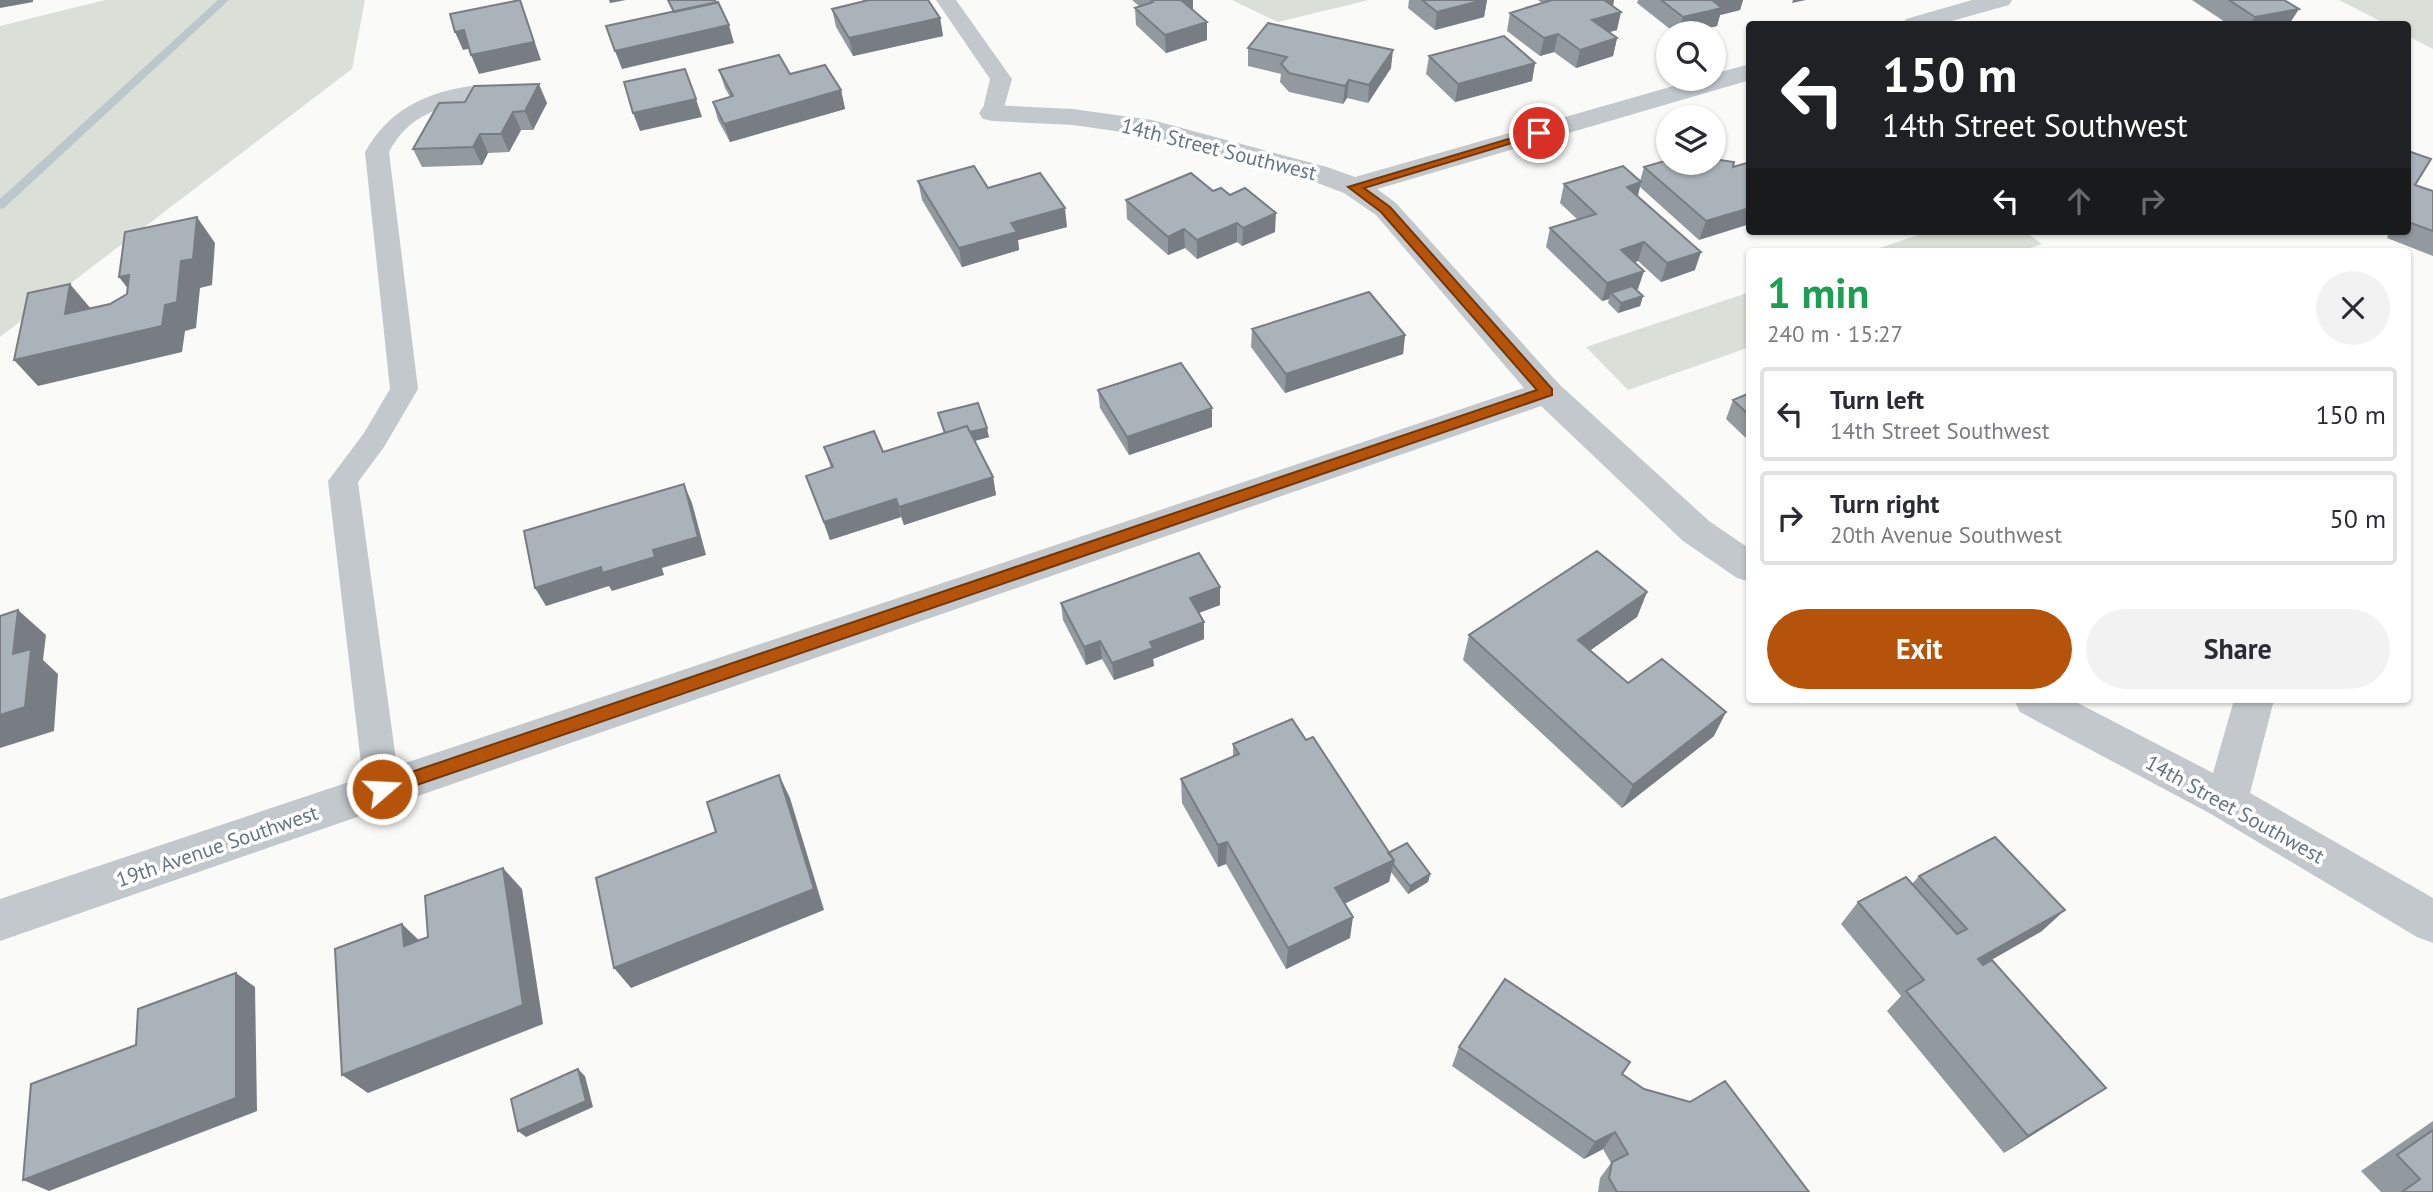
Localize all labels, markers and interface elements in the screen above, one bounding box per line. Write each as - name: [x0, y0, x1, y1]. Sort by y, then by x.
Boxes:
- map controls: [1656, 21, 1726, 175]
- button: search: [1656, 21, 1726, 91]
- text: 150 m: [1882, 42, 2017, 106]
- icon: left: [1767, 49, 1858, 140]
- pin: [1509, 103, 1569, 163]
- text: 14th Street Southwest: [1882, 104, 2188, 146]
- button: layers: [1656, 105, 1726, 175]
- street label: 14th Street Southwest: [1118, 112, 1320, 186]
- icon: arrive: [1520, 114, 1558, 152]
- icon: left: [1987, 182, 2025, 220]
- icon: ahead: [2060, 182, 2098, 220]
- icon: right: [2133, 182, 2171, 220]
- text: 1 min: [1767, 265, 1869, 320]
- button: close: [2316, 271, 2390, 345]
- text: 240 m · 15:27: [1767, 319, 1903, 348]
- text: Turn left: [1830, 383, 1924, 416]
- icon: left: [1771, 395, 1809, 433]
- text: 150 m: [2315, 398, 2386, 431]
- text: 14th Street Southwest: [1830, 416, 2050, 445]
- text: Turn right: [1830, 487, 1939, 520]
- icon: right: [1771, 499, 1809, 537]
- text: 50 m: [2330, 502, 2386, 535]
- text: 20th Avenue Southwest: [1830, 520, 2062, 549]
- button: Exit: [1767, 609, 2072, 689]
- button: Share: [2086, 609, 2390, 689]
- street label: 14th Street Southwest: [2141, 749, 2329, 869]
- position arrow: [345, 752, 419, 826]
- street label: 19th Avenue Southwest: [112, 799, 322, 893]

